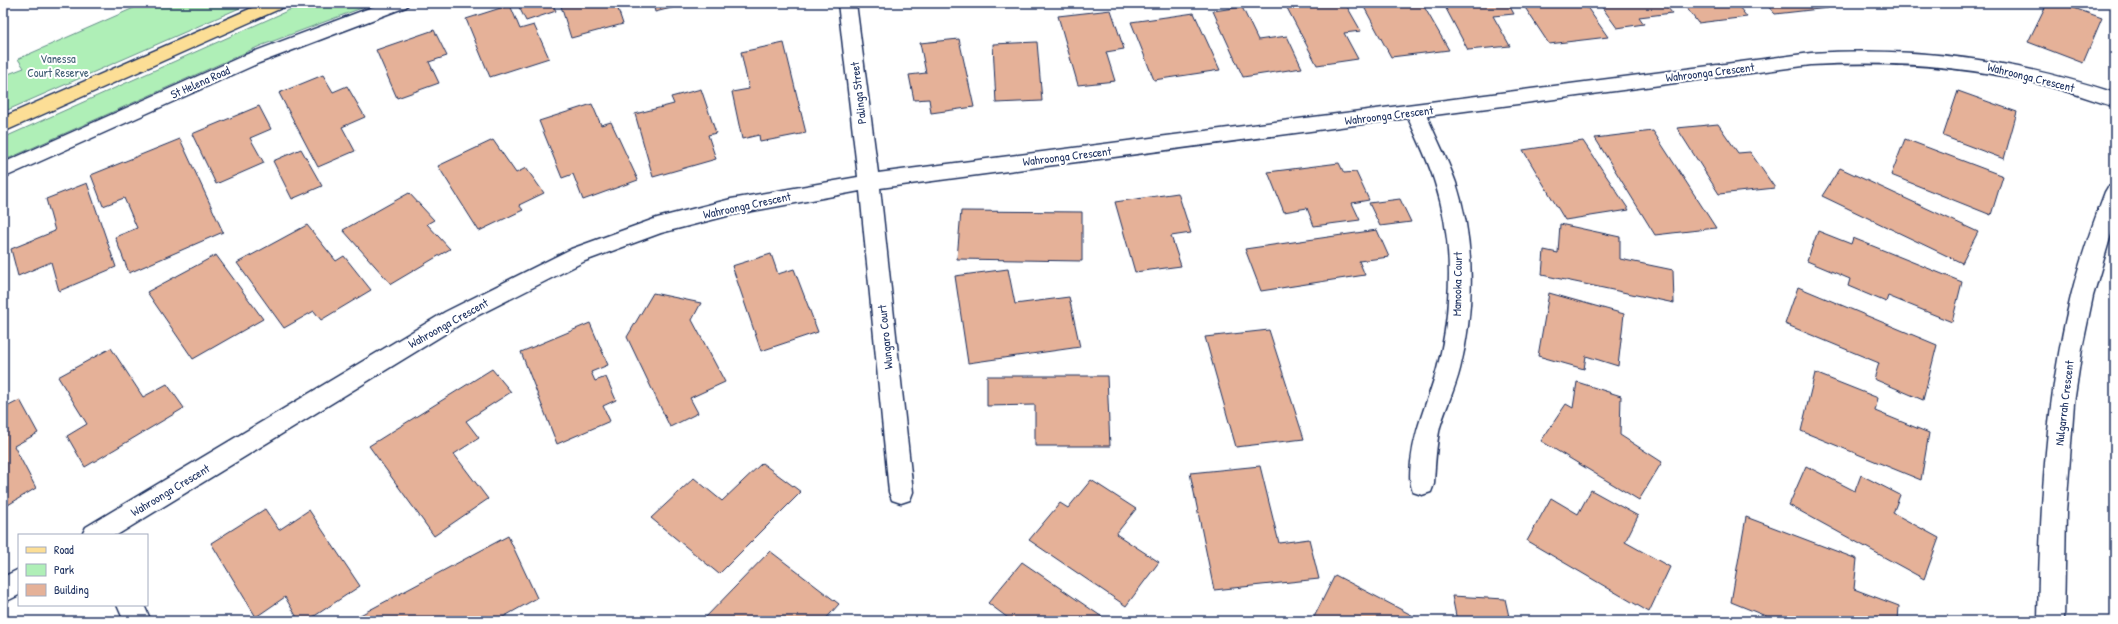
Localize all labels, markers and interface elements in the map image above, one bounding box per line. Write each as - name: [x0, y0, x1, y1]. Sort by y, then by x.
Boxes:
- park label: Vanessa Court Reserve: [27, 50, 89, 81]
- street label: Wahroonga Crescent: [1665, 58, 1756, 86]
- street label: Wahroonga Crescent: [1986, 58, 2077, 96]
- street label: Palinga Street: [846, 60, 870, 125]
- street label: St Helena Road: [168, 61, 233, 103]
- street label: Wahroonga Crescent: [1344, 101, 1435, 129]
- street label: Wahroonga Crescent: [1022, 142, 1113, 170]
- street label: Wahroonga Crescent: [702, 187, 793, 223]
- street label: Manooka Court: [1448, 251, 1466, 316]
- street label: Wahroonga Crescent: [405, 294, 492, 352]
- street label: Wungaro Court: [873, 303, 897, 370]
- street label: Nulgarrah Crescent: [2050, 359, 2078, 447]
- street label: Wahroonga Crescent: [127, 459, 213, 520]
- legend: [18, 534, 148, 606]
- text: Road: [54, 541, 74, 558]
- text: Park: [54, 561, 74, 578]
- text: Building: [54, 581, 89, 598]

